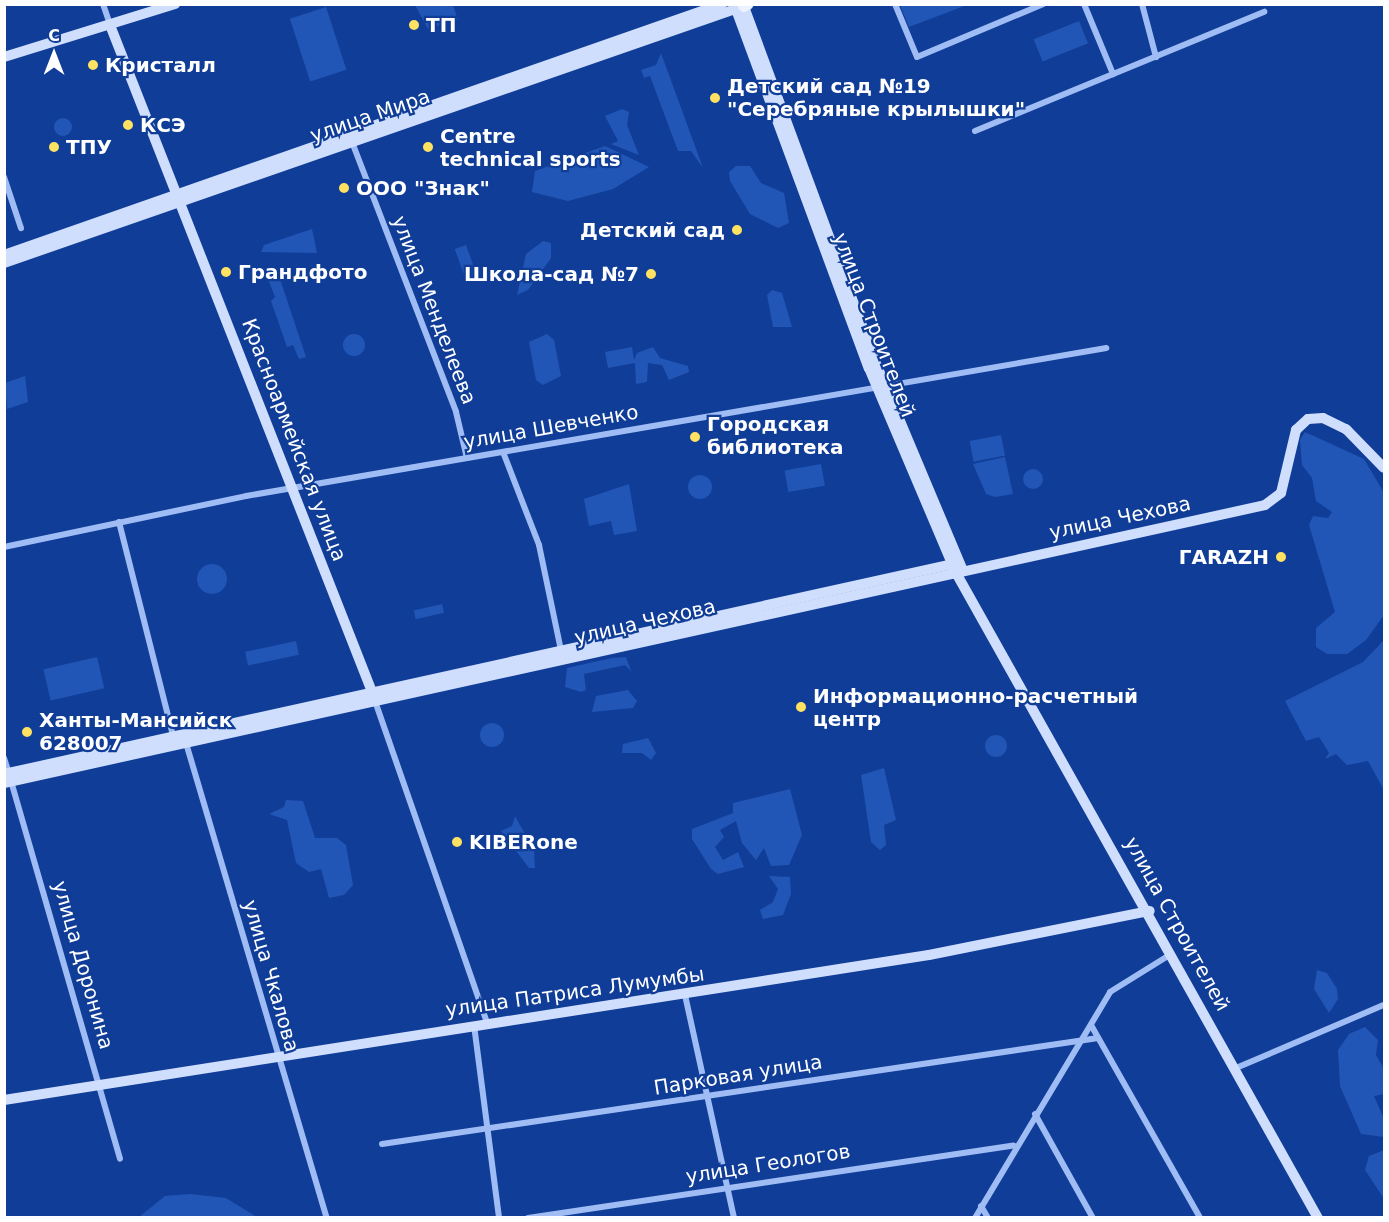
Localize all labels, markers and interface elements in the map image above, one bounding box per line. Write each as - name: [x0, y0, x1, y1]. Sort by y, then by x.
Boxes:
- place label: ТП: [426, 13, 456, 37]
- marker: ТП: [407, 18, 421, 32]
- north arrow: [24, 24, 84, 84]
- text: С: [48, 26, 60, 45]
- place label: Кристалл: [105, 53, 216, 77]
- marker: Кристалл: [86, 58, 100, 72]
- place label: Детский сад №19 "Серебряные крылышки": [727, 74, 1025, 121]
- street label: улица Мира: [307, 84, 433, 148]
- marker: Детский сад №19 "Серебряные крылышки": [708, 91, 722, 105]
- place label: КСЭ: [140, 113, 186, 137]
- marker: КСЭ: [121, 118, 135, 132]
- place label: Centre technical sports: [440, 124, 621, 171]
- place label: ТПУ: [66, 135, 112, 159]
- marker: ТПУ: [47, 140, 61, 154]
- marker: Centre technical sports: [421, 140, 435, 154]
- place label: ООО "Знак": [356, 176, 490, 200]
- marker: ООО "Знак": [337, 181, 351, 195]
- street label: улица Менделеева: [387, 212, 481, 408]
- place label: Детский сад: [580, 218, 725, 242]
- marker: Детский сад: [730, 223, 744, 237]
- street label: улица Строителей: [828, 229, 920, 421]
- place label: Грандфото: [238, 260, 367, 284]
- place label: Школа-сад №7: [464, 262, 639, 286]
- marker: Грандфото: [219, 265, 233, 279]
- marker: Школа-сад №7: [644, 267, 658, 281]
- street label: Красноармейская улица: [237, 315, 351, 565]
- street label: улица Шевченко: [462, 400, 640, 454]
- place label: Городская библиотека: [707, 413, 844, 460]
- marker: Городская библиотека: [688, 430, 702, 444]
- street label: улица Чехова: [1047, 491, 1193, 545]
- place label: ГARAZH: [1179, 545, 1269, 569]
- marker: ГARAZH: [1274, 550, 1288, 564]
- street label: улица Чехова: [572, 594, 718, 650]
- place label: Информационно-расчетный центр: [813, 684, 1138, 731]
- marker: Информационно-расчетный центр: [794, 700, 808, 714]
- place label: Ханты-Мансийск 628007: [39, 708, 232, 755]
- marker: Ханты-Мансийск 628007: [20, 725, 34, 739]
- place label: KIBERone: [469, 830, 578, 854]
- street label: улица Строителей: [1119, 833, 1235, 1015]
- marker: KIBERone: [450, 835, 464, 849]
- street label: улица Доронина: [47, 878, 119, 1052]
- street label: улица Чкалова: [238, 897, 304, 1055]
- street label: улица Патриса Лумумбы: [444, 962, 706, 1022]
- street label: Парковая улица: [652, 1050, 824, 1100]
- street label: улица Геологов: [684, 1139, 852, 1189]

